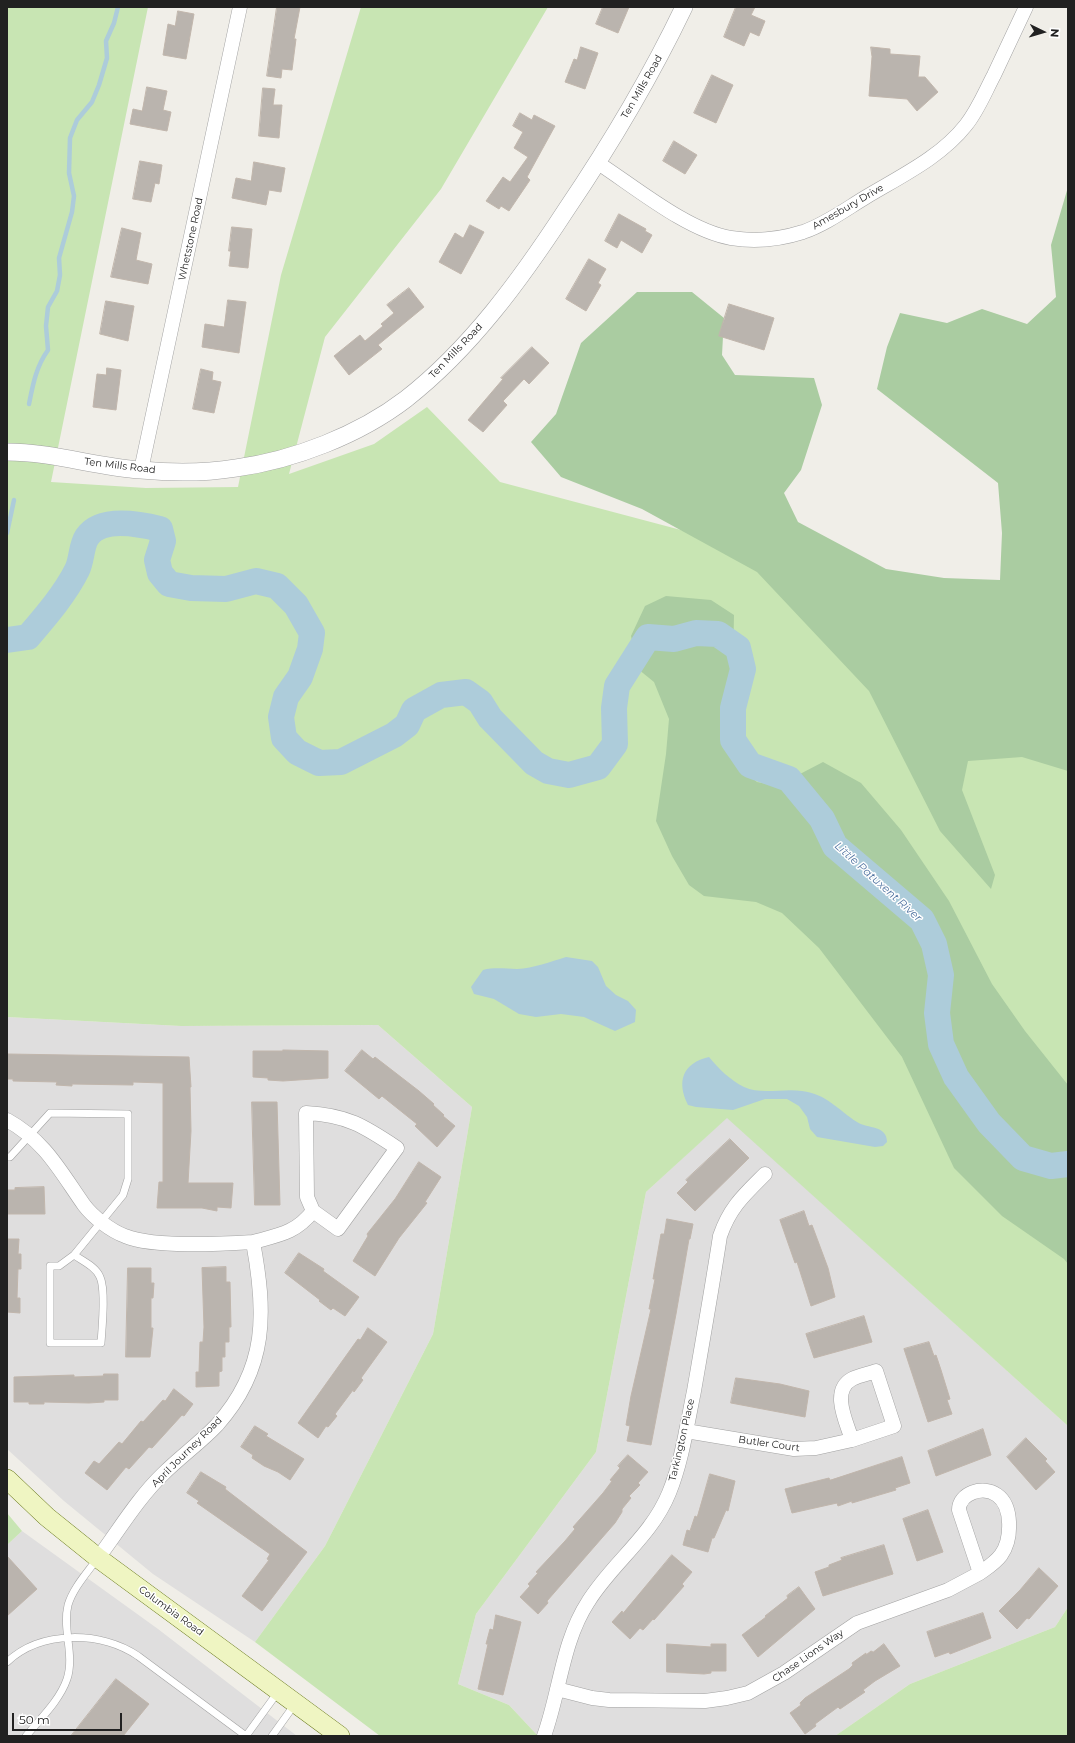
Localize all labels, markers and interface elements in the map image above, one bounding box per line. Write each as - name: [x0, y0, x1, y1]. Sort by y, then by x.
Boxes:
- north arrow: [1023, 12, 1063, 52]
- text: N: [1048, 28, 1062, 38]
- street label: Ten Mills Road: [619, 53, 665, 121]
- street label: Amesbury Drive: [810, 182, 886, 232]
- street label: Whetstone Road: [176, 196, 206, 282]
- street label: Ten Mills Road: [427, 321, 485, 381]
- street label: Ten Mills Road: [84, 456, 156, 476]
- water label: Little Patuxent River: [832, 839, 924, 925]
- street label: Tarkington Place: [667, 1398, 697, 1482]
- street label: April Journey Road: [149, 1414, 225, 1490]
- street label: Butler Court: [738, 1434, 800, 1454]
- street label: Columbia Road: [136, 1583, 206, 1639]
- street label: Chase Lions Way: [770, 1627, 846, 1685]
- scale bar: [14, 1705, 124, 1731]
- text: 50 m: [19, 1712, 50, 1727]

